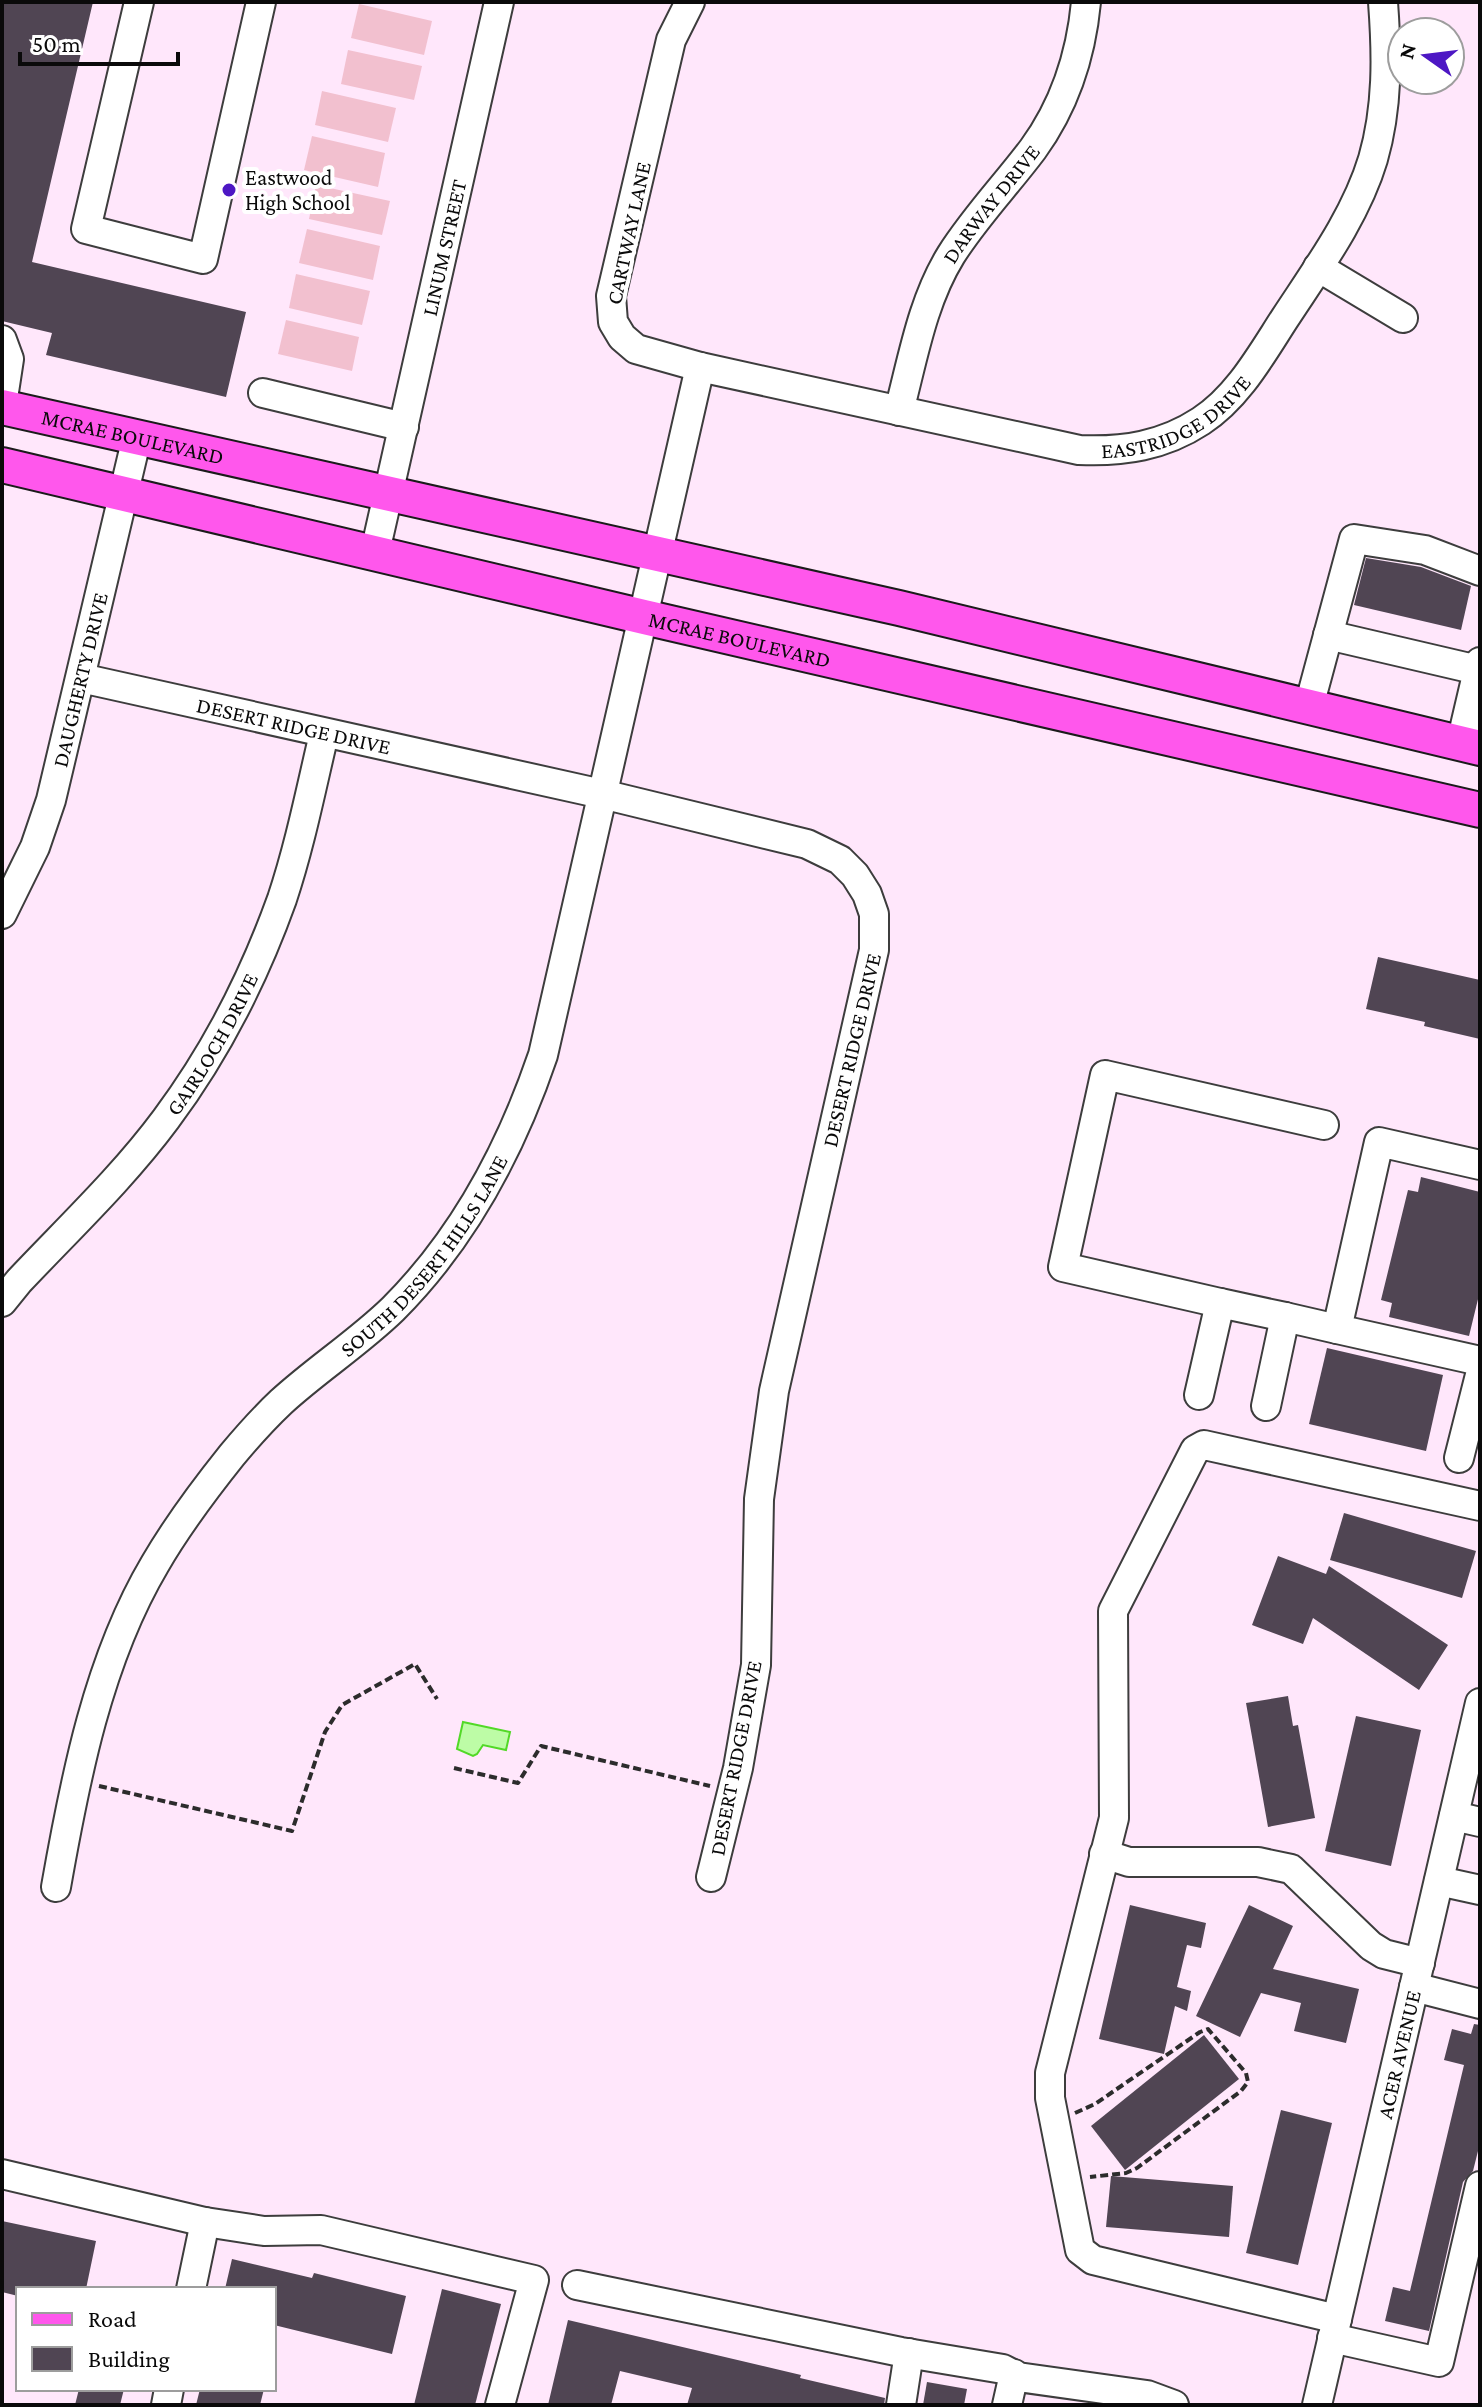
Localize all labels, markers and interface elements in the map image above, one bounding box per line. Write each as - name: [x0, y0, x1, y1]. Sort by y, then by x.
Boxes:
- scale bar: [20, 16, 178, 66]
- north arrow: [1386, 16, 1466, 96]
- text: 50 m: [32, 30, 81, 57]
- text: N: [1393, 41, 1421, 62]
- street label: DARWAY DRIVE: [937, 140, 1045, 268]
- street label: CARTWAY LANE: [601, 159, 656, 307]
- place label: Eastwood High School: [245, 165, 351, 215]
- street label: LINUM STREET: [417, 177, 472, 318]
- marker: Eastwood High School: [220, 181, 238, 199]
- street label: EASTRIDGE DRIVE: [1101, 370, 1256, 463]
- street label: MCRAE BOULEVARD: [39, 404, 226, 469]
- street label: DAUGHERTY DRIVE: [47, 590, 113, 770]
- street label: MCRAE BOULEVARD: [646, 606, 833, 673]
- street label: DESERT RIDGE DRIVE: [194, 692, 393, 760]
- street label: DESERT RIDGE DRIVE: [817, 951, 886, 1149]
- street label: GAIRLOCH DRIVE: [161, 969, 263, 1120]
- street label: SOUTH DESERT HILLS LANE: [335, 1151, 513, 1362]
- street label: DESERT RIDGE DRIVE: [704, 1658, 767, 1858]
- street label: ACER AVENUE: [1372, 1988, 1426, 2121]
- legend: [16, 2287, 276, 2391]
- text: Road: [88, 2305, 137, 2332]
- text: Building: [88, 2345, 170, 2372]

